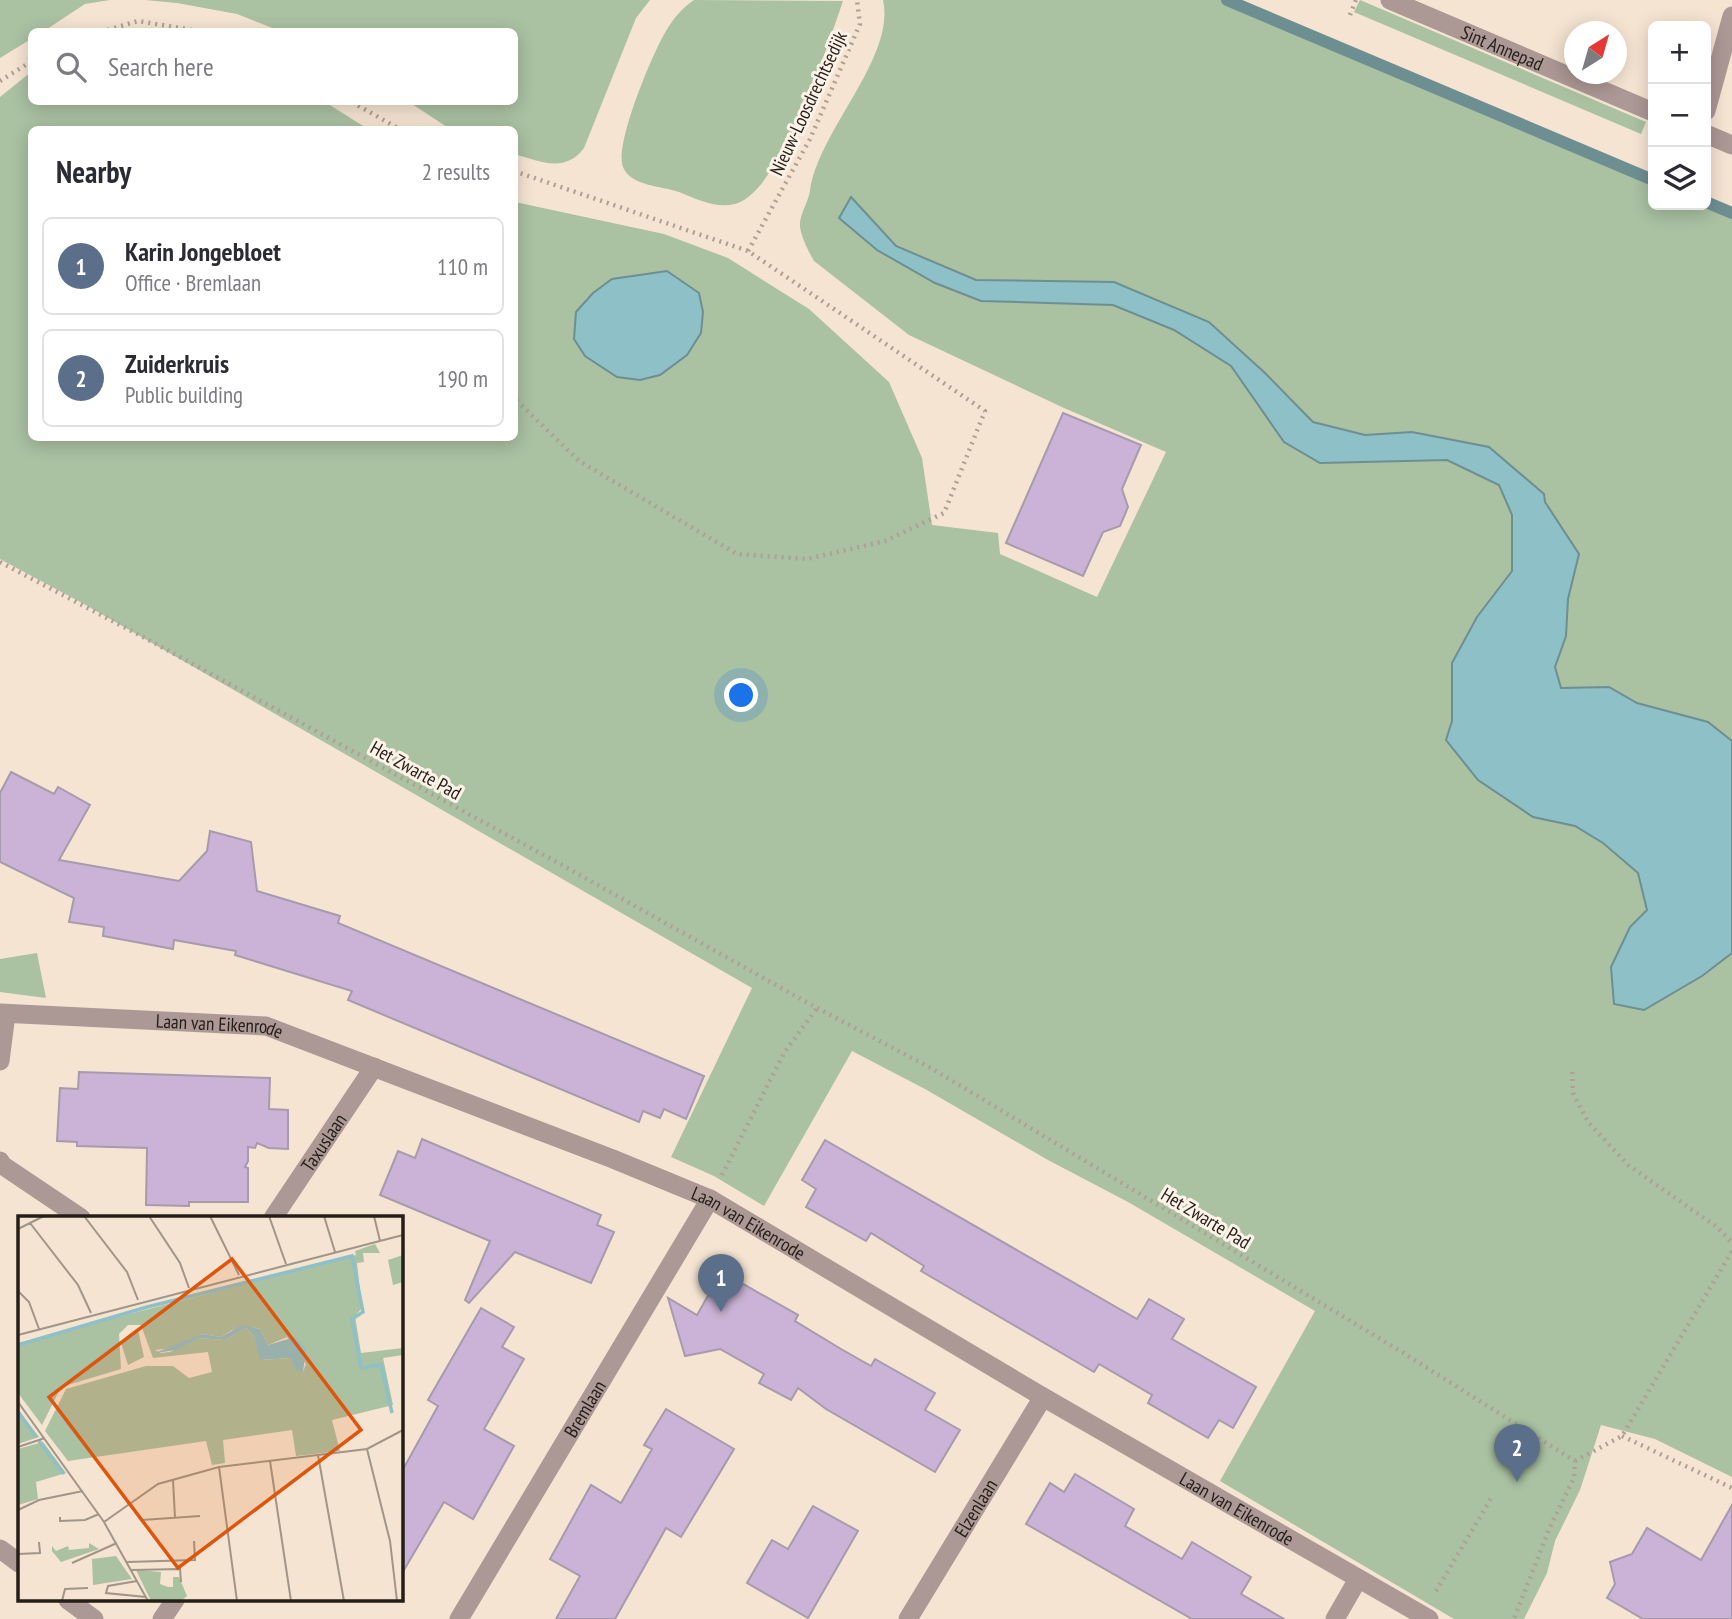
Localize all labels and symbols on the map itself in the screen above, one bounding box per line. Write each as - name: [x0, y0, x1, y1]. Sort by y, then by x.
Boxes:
- street label: Sint Annepad: [1458, 20, 1547, 76]
- north arrow: [1564, 21, 1627, 84]
- street label: Nieuw-Loosdrechtsedijk: [764, 26, 852, 179]
- your location: [724, 678, 758, 712]
- street label: Het Zwarte Pad: [366, 735, 466, 805]
- street label: Laan van Eikenrode: [155, 1009, 287, 1044]
- street label: Taxuslaan: [296, 1109, 352, 1176]
- street label: Laan van Eikenrode: [688, 1181, 810, 1265]
- street label: Het Zwarte Pad: [1157, 1182, 1255, 1254]
- inset map: [18, 1216, 402, 1602]
- pin: 1: [698, 1254, 744, 1312]
- street label: Bremlaan: [558, 1376, 611, 1442]
- pin: 2: [1494, 1424, 1540, 1482]
- street label: Laan van Eikenrode: [1176, 1466, 1298, 1551]
- street label: Elzenlaan: [949, 1475, 1002, 1541]

